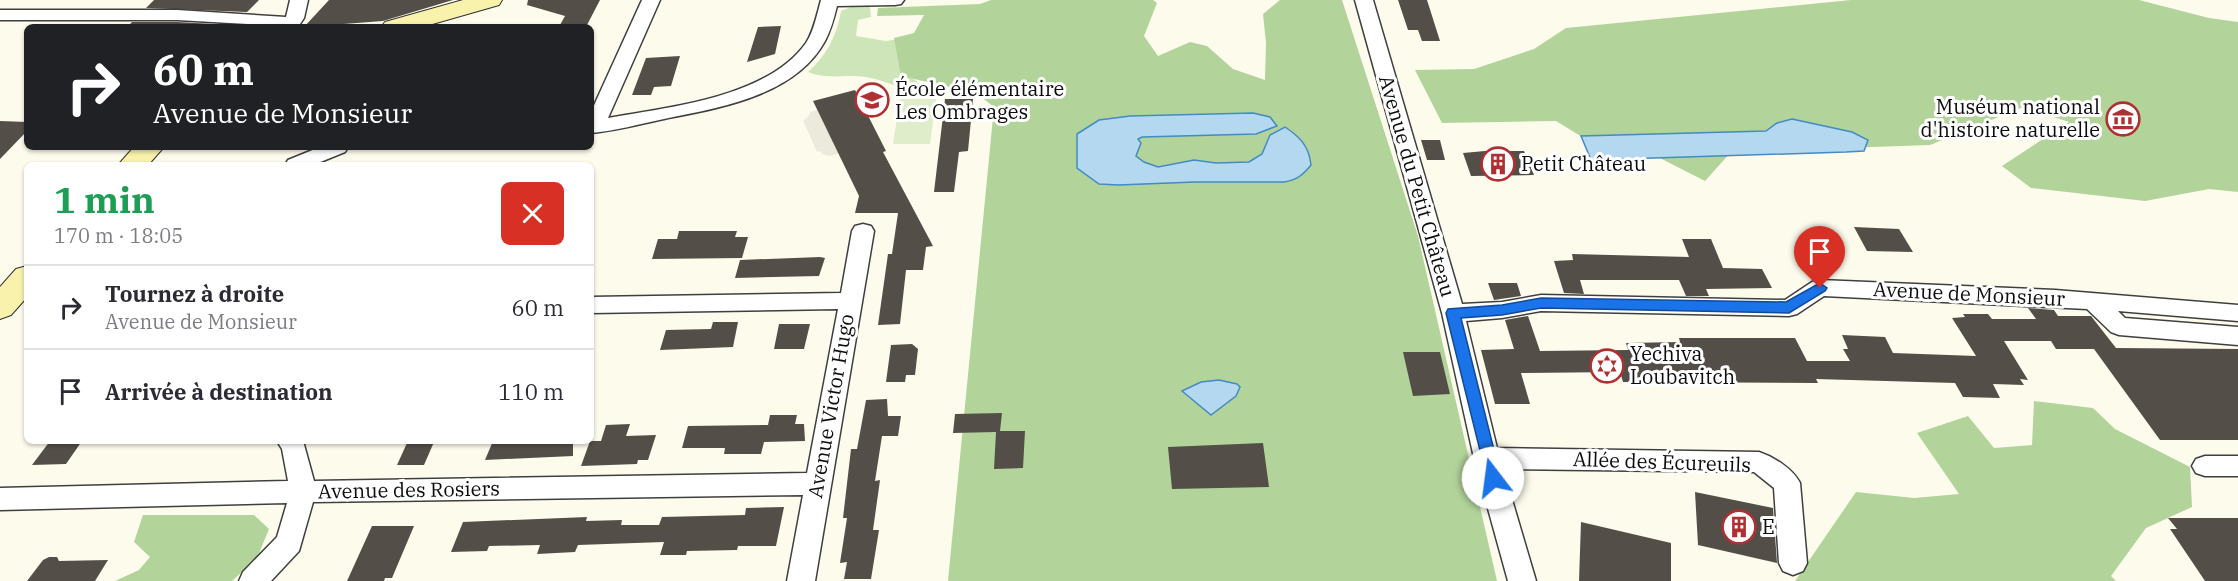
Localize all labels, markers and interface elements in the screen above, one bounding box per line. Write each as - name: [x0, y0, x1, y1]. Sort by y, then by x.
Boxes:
- text: 60 m: [153, 42, 254, 97]
- icon: right: [54, 48, 132, 126]
- street label: Avenue du Petit Château: [1373, 72, 1462, 300]
- place label: École élémentaire Les Ombrages: [895, 75, 1064, 125]
- school or university icon: École élémentaire Les Ombrages: [854, 82, 890, 118]
- place label: Muséum national d'histoire naturelle: [1921, 93, 2100, 143]
- text: Avenue de Monsieur: [153, 95, 412, 130]
- museum icon: Muséum national d'histoire naturelle: [2105, 101, 2141, 137]
- building icon: Petit Château: [1480, 146, 1516, 182]
- place label: Petit Château: [1521, 150, 1646, 177]
- text: 1 min: [54, 176, 155, 223]
- button: close: [501, 182, 564, 245]
- text: 170 m · 18:05: [54, 222, 183, 249]
- pin: [1794, 226, 1845, 288]
- icon: arrive: [1803, 235, 1836, 268]
- street label: Avenue de Monsieur: [1872, 275, 2066, 312]
- text: Tournez à droite: [105, 279, 284, 308]
- icon: right: [54, 291, 87, 324]
- text: 60 m: [512, 293, 564, 322]
- text: Avenue de Monsieur: [105, 308, 297, 335]
- street label: Avenue Victor Hugo: [801, 312, 860, 500]
- place label: Yechiva Loubavitch: [1630, 340, 1735, 390]
- synagogue icon: Yechiva Loubavitch: [1589, 348, 1625, 384]
- icon: arrive: [54, 375, 87, 408]
- text: Arrivée à destination: [105, 377, 333, 406]
- text: 110 m: [498, 377, 564, 406]
- street label: Allée des Écureuils: [1572, 445, 1752, 478]
- position arrow: [1461, 446, 1525, 510]
- street label: Avenue des Rosiers: [318, 474, 500, 505]
- building icon: E: [1721, 509, 1757, 545]
- place label: E: [1762, 513, 1775, 540]

